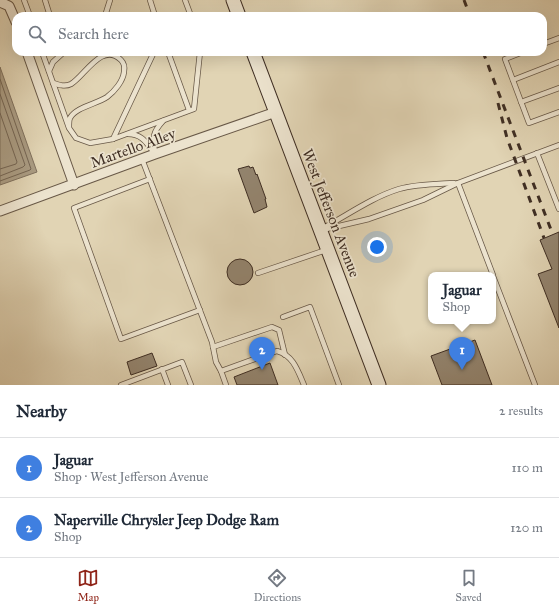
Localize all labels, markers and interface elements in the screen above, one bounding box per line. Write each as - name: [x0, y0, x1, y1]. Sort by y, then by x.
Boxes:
- search box: [12, 12, 547, 56]
- icon: search: [26, 23, 48, 45]
- text: Search here: [58, 25, 129, 43]
- street label: Martello Alley: [88, 124, 179, 172]
- street label: West Jefferson Avenue: [297, 146, 364, 280]
- your location: [367, 237, 387, 257]
- popup: [428, 272, 496, 324]
- text: Jaguar: [442, 281, 482, 299]
- text: Shop: [442, 299, 470, 315]
- pin: 2: [249, 337, 275, 370]
- pin: 1: [449, 337, 475, 370]
- text: Nearby: [16, 401, 67, 422]
- text: 2 results: [499, 403, 543, 419]
- text: Jaguar: [54, 451, 93, 469]
- text: 1: [26, 460, 32, 476]
- text: 110 m: [511, 460, 543, 476]
- text: Shop · West Jefferson Avenue: [54, 469, 208, 485]
- text: Naperville Chrysler Jeep Dodge Ram: [54, 511, 279, 529]
- text: 2: [26, 520, 32, 536]
- text: 120 m: [510, 520, 543, 536]
- text: Shop: [54, 529, 82, 545]
- tab: Map: [77, 567, 99, 604]
- tab: Directions: [254, 567, 301, 604]
- tab: Saved: [456, 567, 482, 604]

